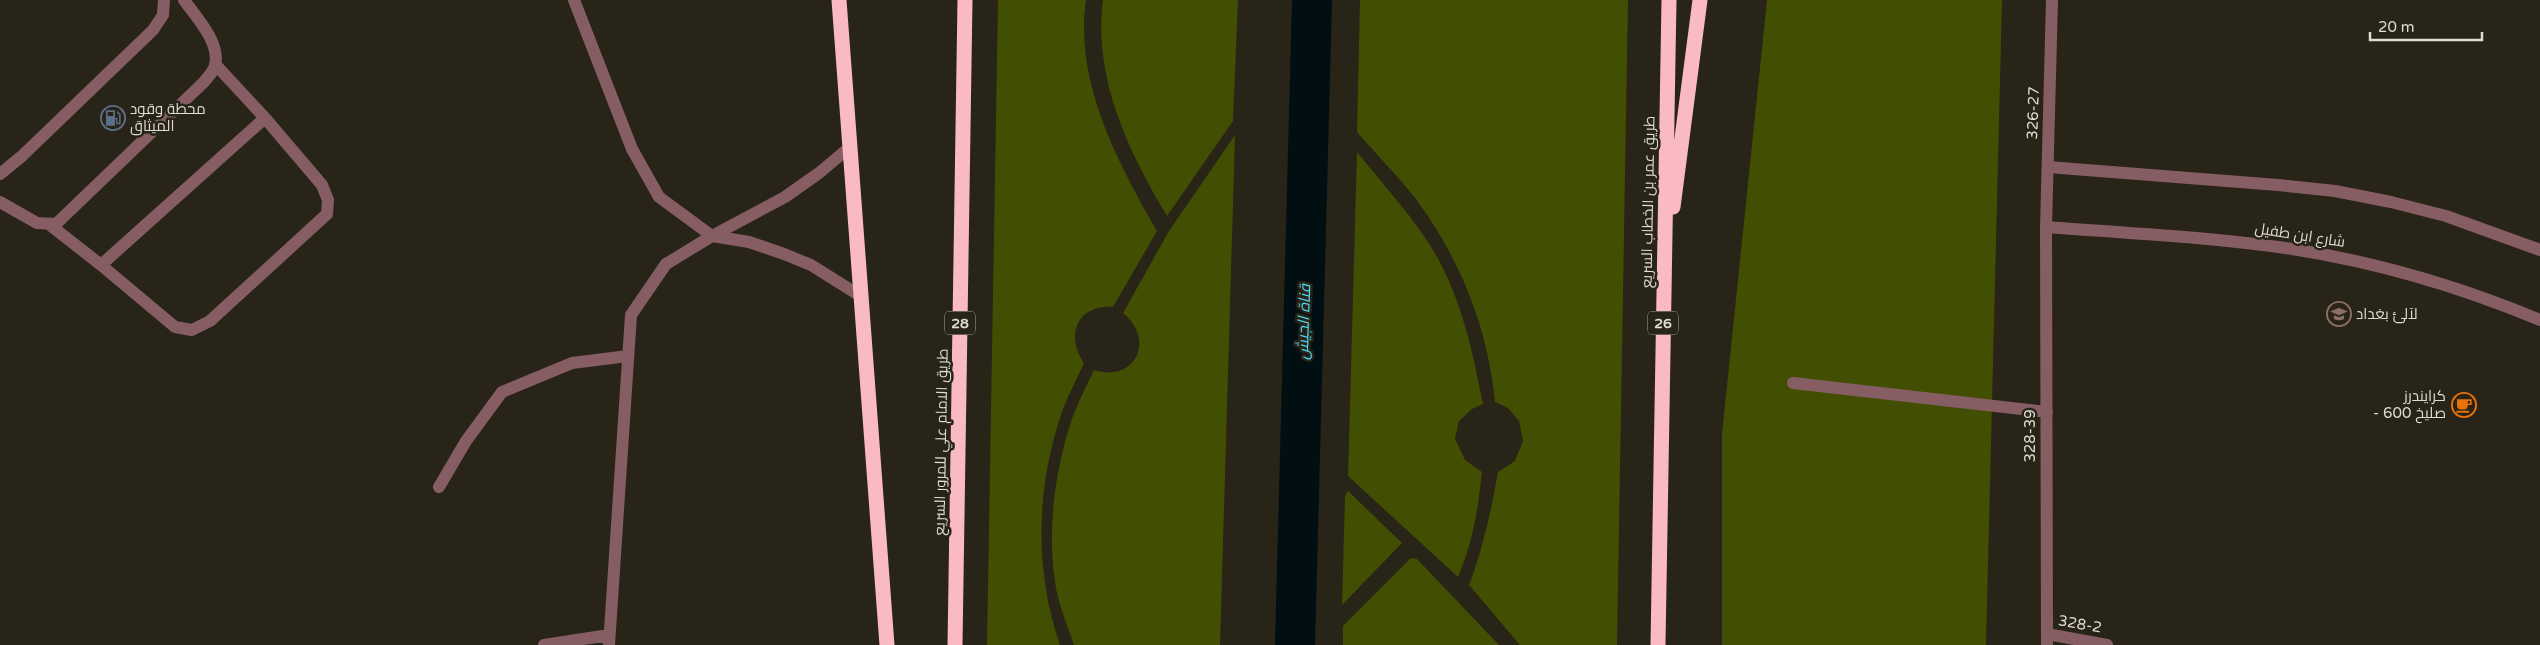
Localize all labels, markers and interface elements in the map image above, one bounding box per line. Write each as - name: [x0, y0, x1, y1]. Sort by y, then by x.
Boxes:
- scale bar: [2370, 10, 2482, 42]
- text: 20 m: [2378, 18, 2415, 36]
- street label: 326-27: [2023, 86, 2043, 140]
- place label: محطة وقود الميثاق: [130, 100, 206, 136]
- fuel station icon: محطة وقود الميثاق: [100, 105, 126, 131]
- street label: طريق عمر بن الخطاب السريع: [1637, 116, 1661, 288]
- street label: شارع ابن طفيل: [2253, 219, 2346, 253]
- water label: قناة الجيش: [1293, 283, 1315, 360]
- school or university icon: لآلئ بغداد: [2326, 301, 2352, 327]
- place label: لآلئ بغداد: [2356, 305, 2418, 324]
- road number: 28: [945, 312, 975, 334]
- road number: 26: [1648, 312, 1678, 334]
- street label: طريق الامام علي للمرور السريع: [930, 348, 955, 536]
- place label: كرايندرز - صليخ 600: [2373, 387, 2446, 424]
- cafe icon: كرايندرز - صليخ 600: [2451, 392, 2477, 418]
- street label: 328-39: [2021, 409, 2039, 463]
- street label: 328-2: [2057, 611, 2103, 637]

